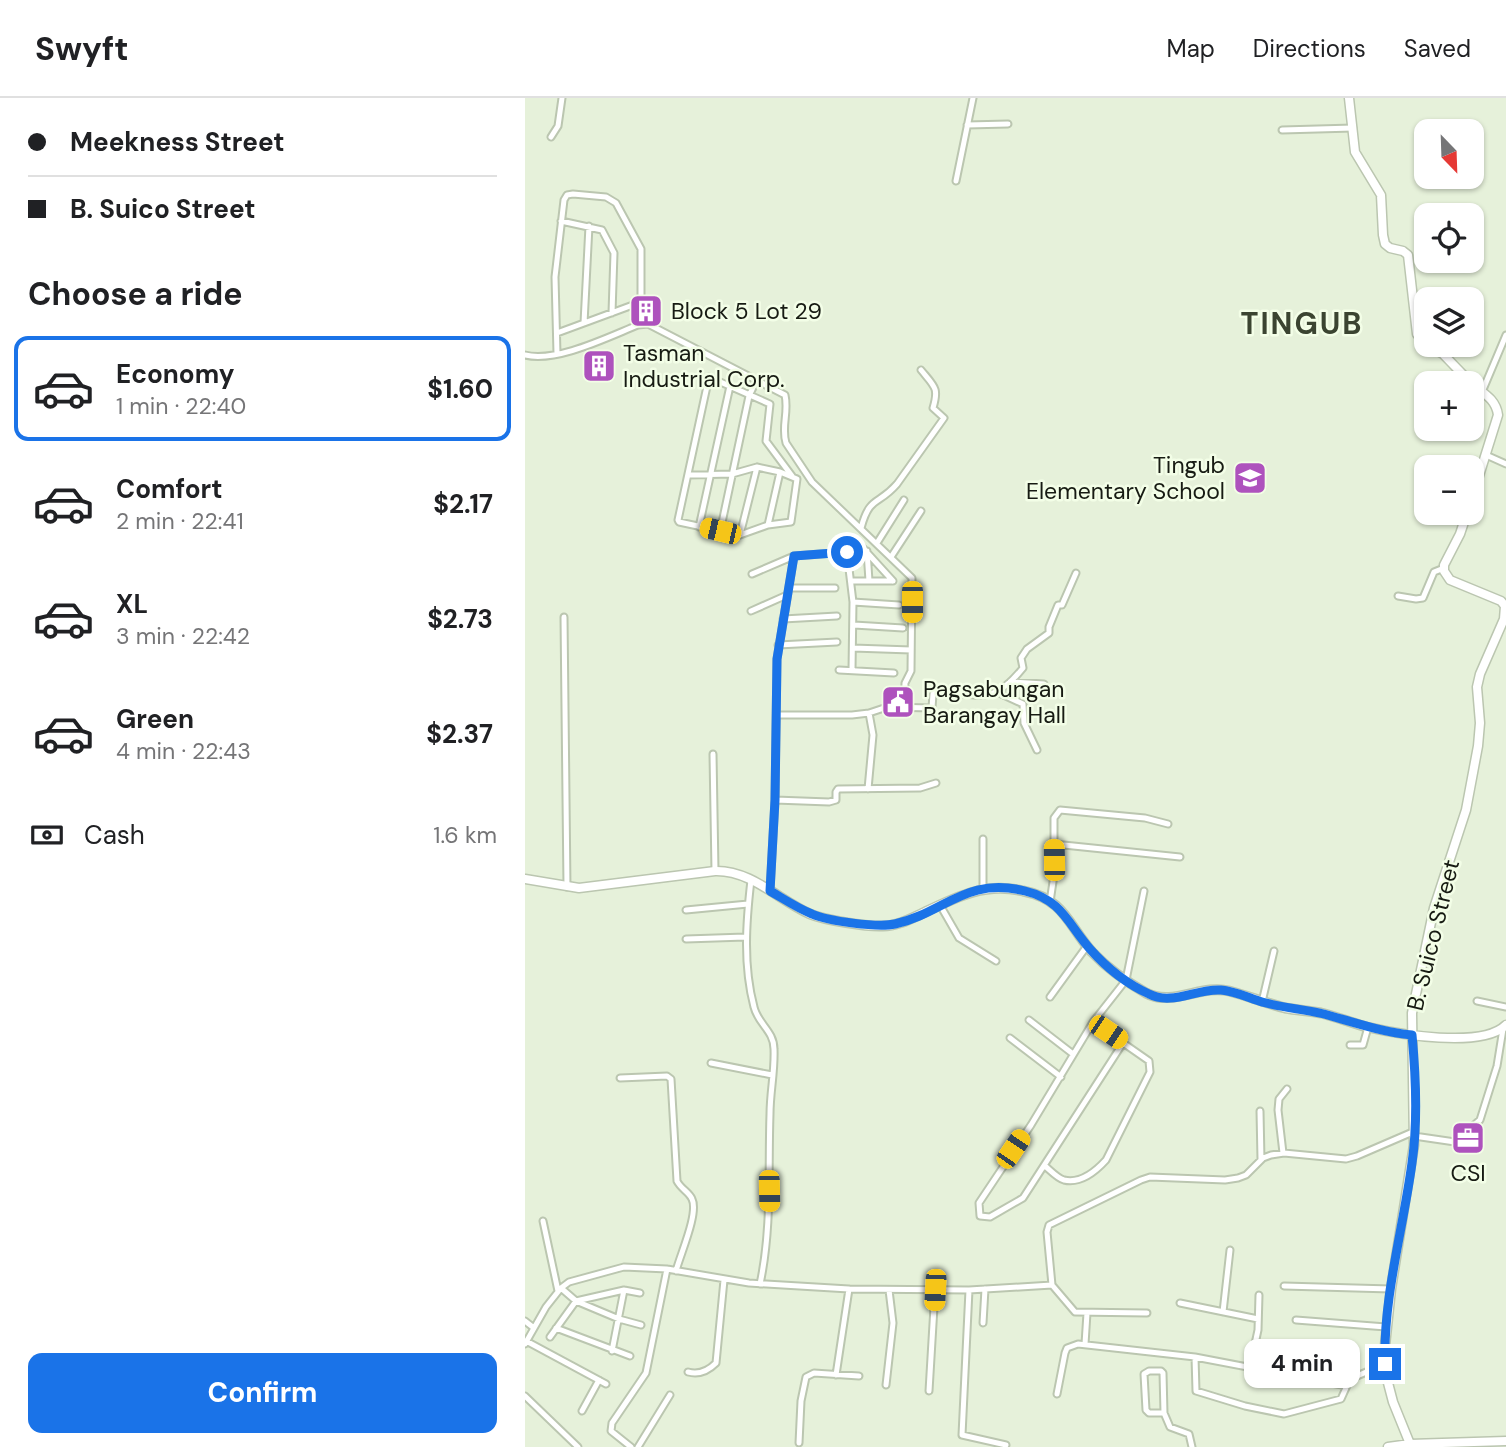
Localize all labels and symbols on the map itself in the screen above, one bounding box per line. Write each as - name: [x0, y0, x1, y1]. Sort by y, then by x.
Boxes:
- north arrow: [1414, 119, 1484, 189]
- building icon: Block 5 Lot 29: [627, 292, 665, 330]
- place label: Block 5 Lot 29: [671, 296, 822, 326]
- district label: TINGUB: [1241, 304, 1363, 343]
- place label: Tasman Industrial Corp.: [623, 338, 785, 394]
- building icon: Tasman Industrial Corp.: [580, 347, 618, 385]
- place label: Tingub Elementary School: [1026, 450, 1225, 506]
- school or university icon: Tingub Elementary School: [1231, 459, 1269, 497]
- car: [698, 516, 743, 546]
- route start: [831, 536, 863, 568]
- car: [902, 581, 923, 623]
- place label: Pagsabungan Barangay Hall: [923, 674, 1066, 730]
- public building icon: Pagsabungan Barangay Hall: [879, 683, 917, 721]
- car: [1044, 839, 1065, 881]
- street label: B. Suico Street: [1400, 856, 1466, 1014]
- car: [1085, 1012, 1132, 1052]
- office icon: CSI: [1449, 1119, 1487, 1157]
- car: [993, 1126, 1034, 1172]
- place label: CSI: [1450, 1158, 1486, 1188]
- car: [759, 1170, 780, 1212]
- car: [924, 1268, 947, 1312]
- callout: 4 min: [1245, 1340, 1361, 1388]
- route end: [1369, 1348, 1401, 1380]

